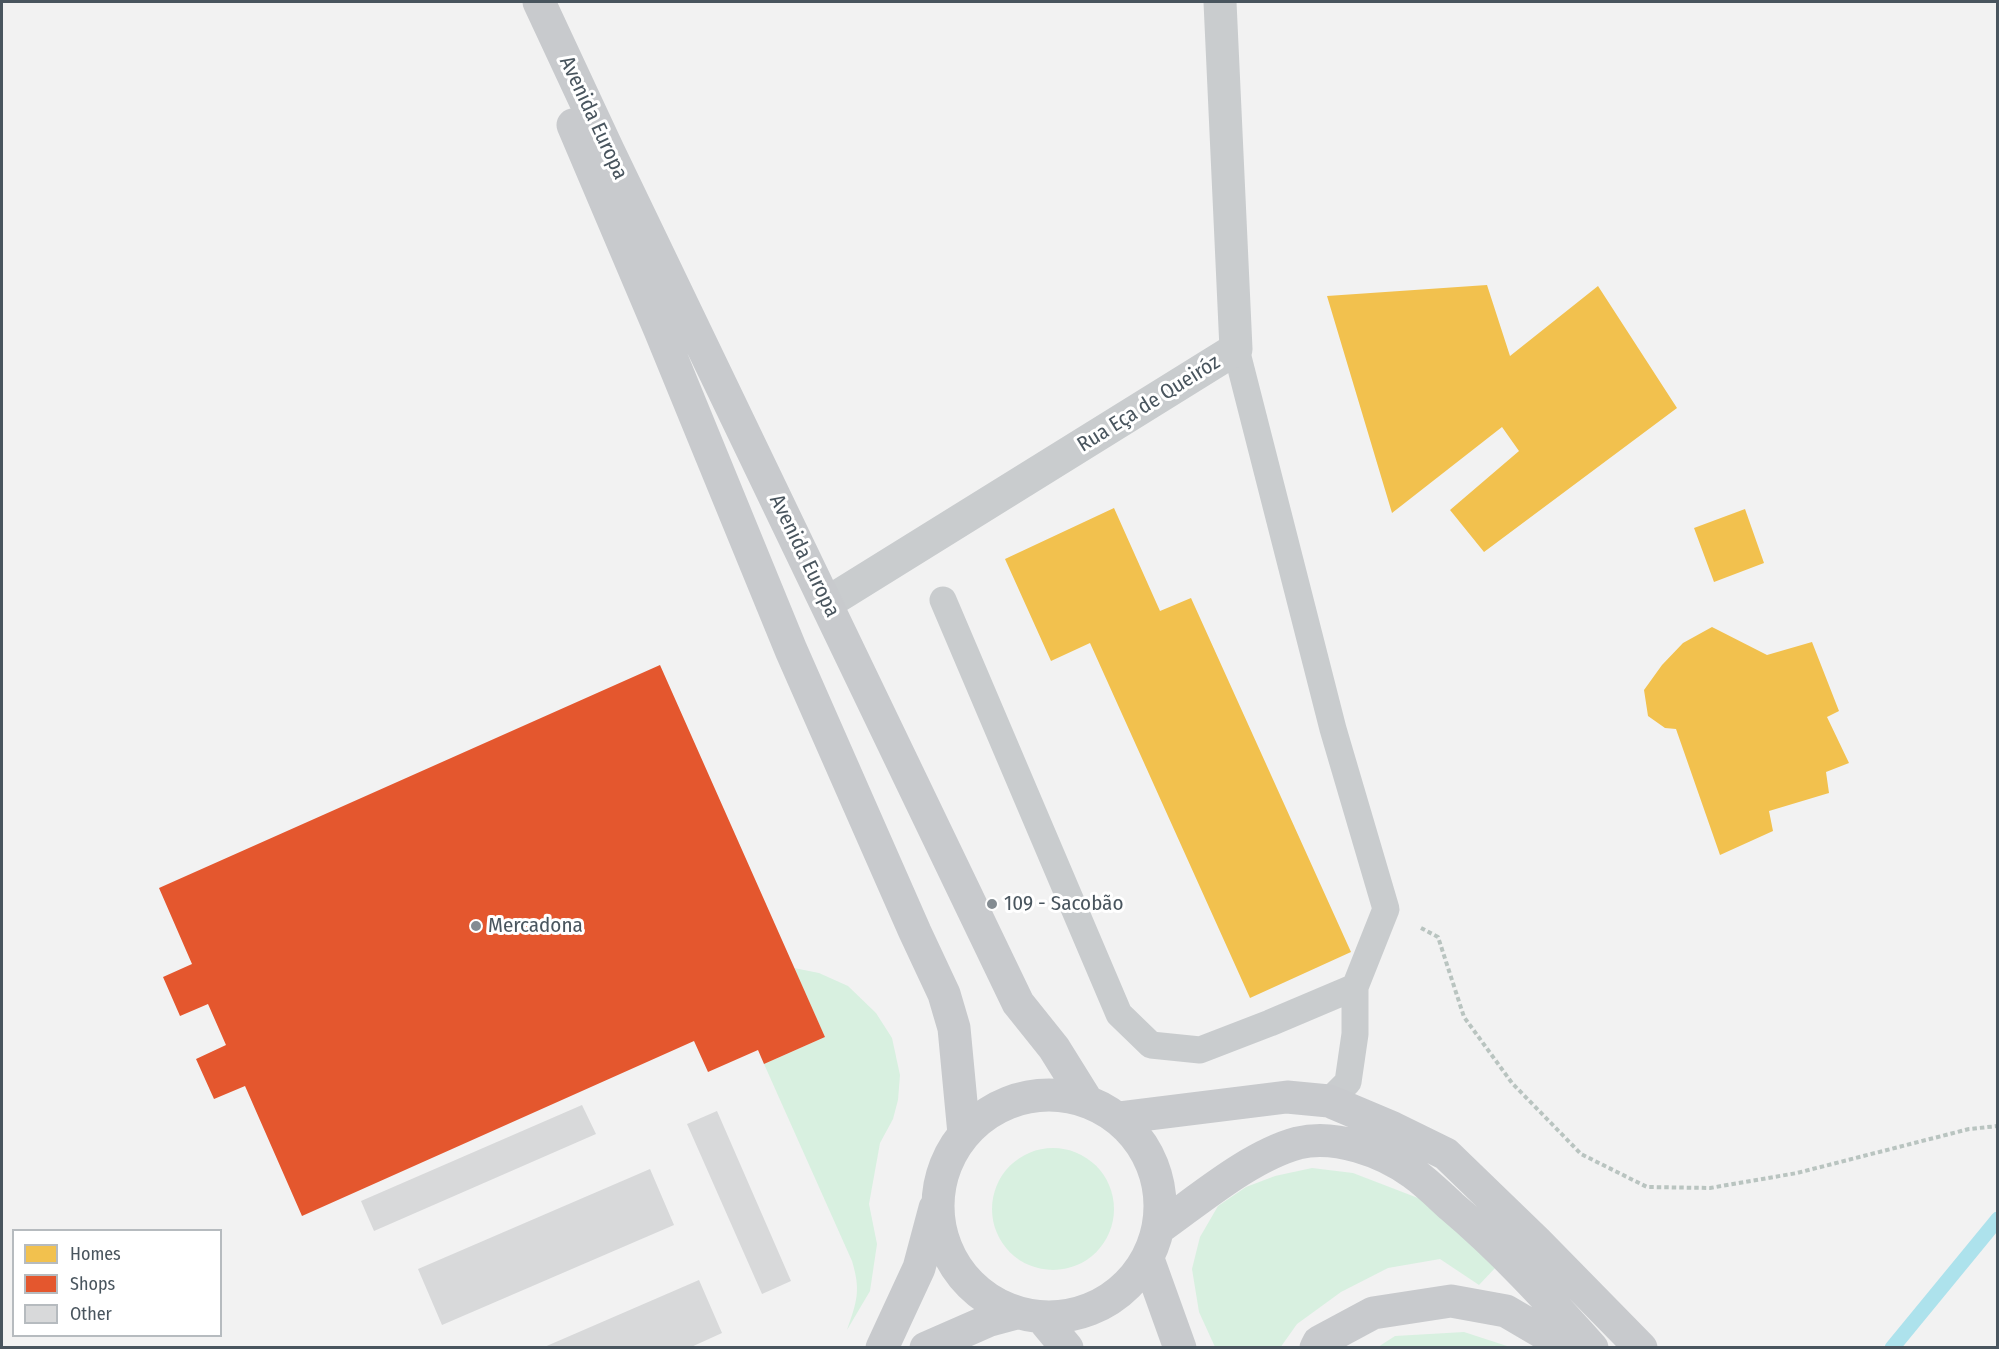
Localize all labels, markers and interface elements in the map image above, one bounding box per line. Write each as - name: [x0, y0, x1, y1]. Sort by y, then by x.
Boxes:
- street label: Avenida Europa: [553, 52, 633, 184]
- street label: Rua Eça de Queiróz: [1073, 350, 1225, 458]
- street label: Avenida Europa: [764, 491, 844, 621]
- place label: 109 - Sacobão: [1004, 891, 1123, 917]
- marker: 109 - Sacobão: [985, 897, 999, 911]
- place label: Mercadona: [488, 913, 583, 939]
- marker: Mercadona: [469, 919, 483, 933]
- legend: [12, 1229, 222, 1337]
- text: Homes: [70, 1243, 121, 1265]
- text: Shops: [70, 1273, 115, 1295]
- text: Other: [70, 1303, 112, 1325]

